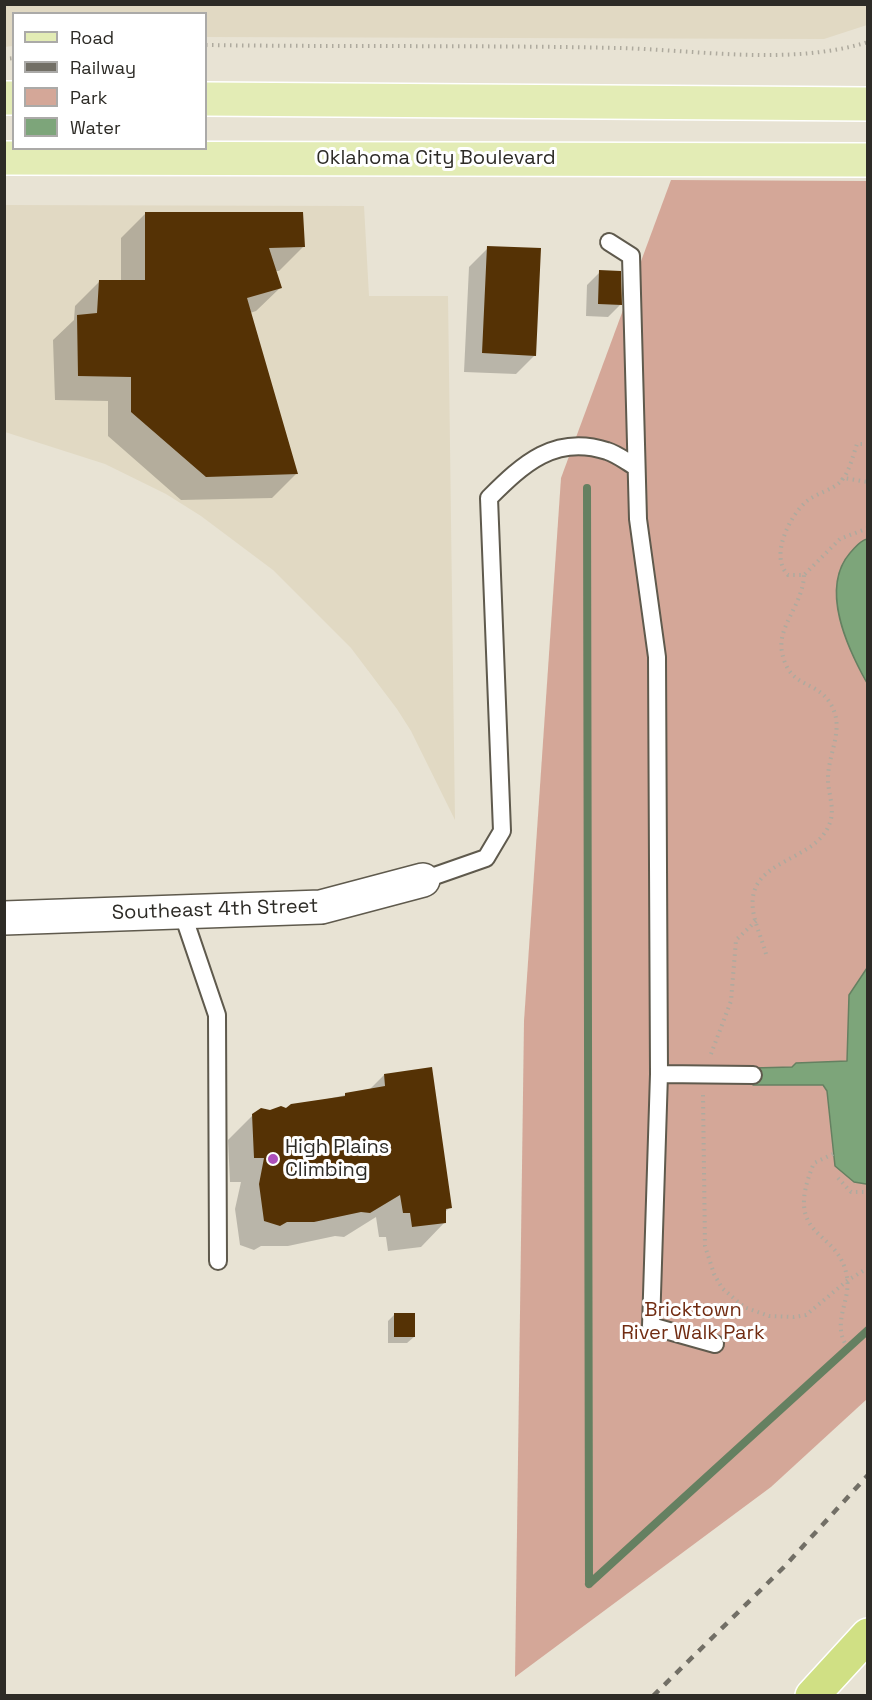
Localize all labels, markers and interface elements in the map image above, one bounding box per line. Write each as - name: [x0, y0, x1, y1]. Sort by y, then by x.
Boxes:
- legend: [12, 12, 207, 150]
- text: Road: [70, 26, 114, 49]
- text: Railway: [70, 56, 136, 79]
- text: Park: [70, 86, 107, 109]
- text: Water: [70, 116, 121, 139]
- street label: Oklahoma City Boulevard: [316, 147, 556, 171]
- street label: Southeast 4th Street: [111, 894, 319, 926]
- place label: High Plains Climbing: [285, 1136, 389, 1183]
- marker: High Plains Climbing: [266, 1152, 280, 1166]
- park label: Bricktown River Walk Park: [621, 1299, 765, 1346]

